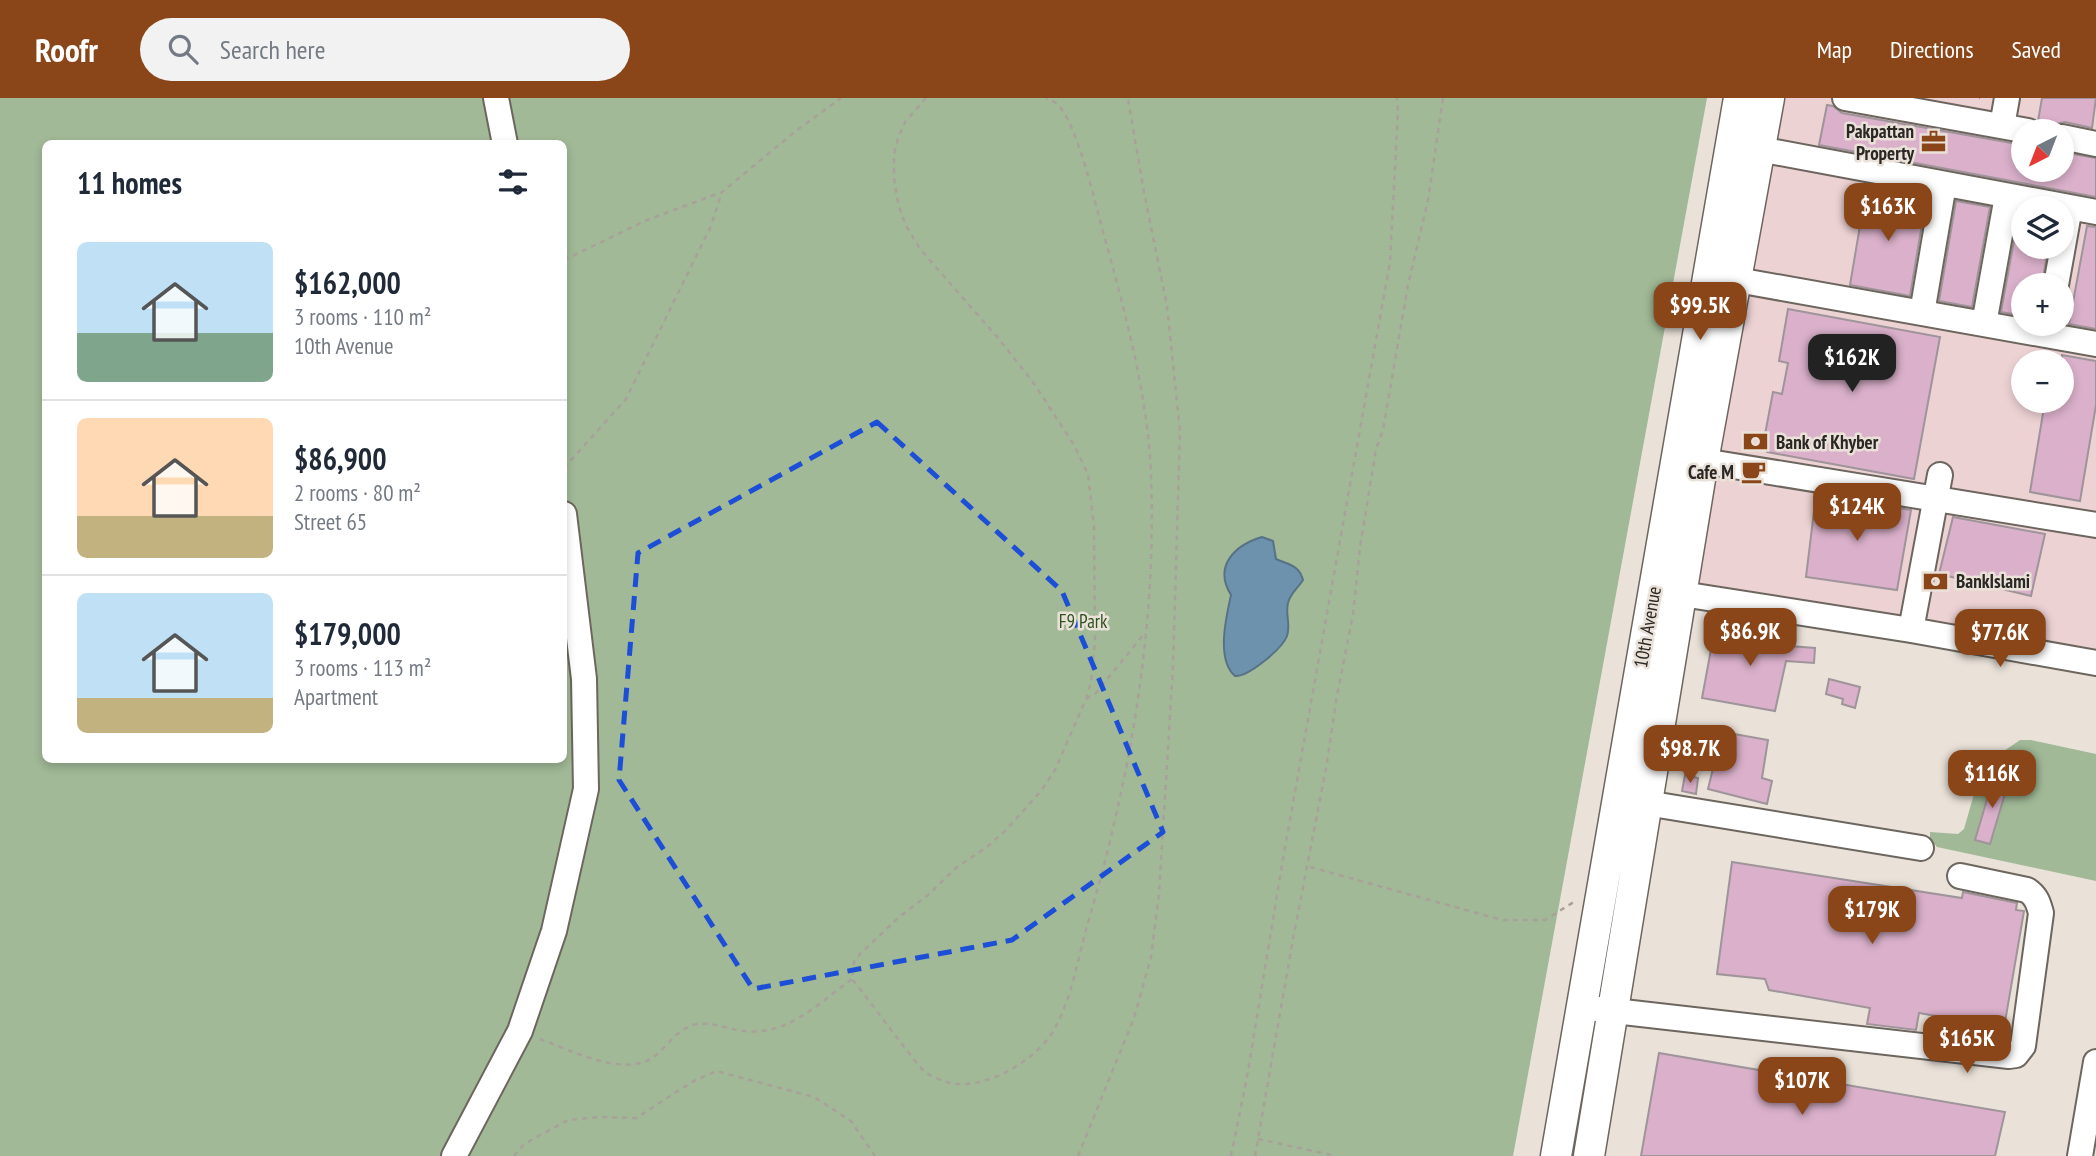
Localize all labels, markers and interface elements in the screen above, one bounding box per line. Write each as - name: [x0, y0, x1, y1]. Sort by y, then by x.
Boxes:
- search box: [140, 18, 630, 81]
- text: Roofr: [35, 28, 98, 71]
- icon: search: [164, 30, 202, 68]
- text: Search here: [220, 33, 325, 66]
- text: Map: [1817, 34, 1852, 65]
- text: Directions: [1890, 34, 1974, 65]
- text: Saved: [2012, 34, 2061, 65]
- place label: Pakpattan Property: [1846, 119, 1914, 165]
- north arrow: [2011, 119, 2074, 182]
- map controls: [2011, 119, 2074, 413]
- office icon: Pakpattan Property: [1920, 128, 1948, 156]
- text: 11 homes: [77, 163, 182, 202]
- icon: filters: [494, 163, 532, 201]
- pin: $163K: [1839, 184, 1937, 243]
- text: $163K: [1860, 191, 1916, 220]
- button: layers: [2011, 196, 2074, 259]
- text: $162,000: [294, 263, 401, 302]
- icon: home: [133, 270, 217, 354]
- button: +: [2011, 273, 2074, 336]
- pin: $99.5K: [1643, 282, 1757, 342]
- text: $99.5K: [1670, 290, 1730, 319]
- text: 3 rooms · 110 m²: [294, 302, 431, 331]
- text: 10th Avenue: [294, 331, 394, 360]
- pin: $162K: [1803, 334, 1901, 394]
- text: $162K: [1824, 342, 1880, 371]
- button: −: [2011, 350, 2074, 413]
- bank icon: Bank of Khyber: [1742, 428, 1770, 456]
- place label: Bank of Khyber: [1776, 430, 1879, 454]
- text: $86,900: [294, 439, 387, 478]
- icon: home: [133, 446, 217, 530]
- cafe icon: Cafe M: [1740, 458, 1768, 486]
- place label: Cafe M: [1688, 460, 1734, 484]
- text: 2 rooms · 80 m²: [294, 478, 421, 507]
- pin: $124K: [1808, 484, 1906, 543]
- text: $124K: [1829, 491, 1885, 520]
- text: Street 65: [294, 507, 367, 536]
- bank icon: BankIslami: [1922, 567, 1950, 595]
- place label: BankIslami: [1956, 569, 2030, 593]
- street label: 10th Avenue: [1628, 584, 1666, 670]
- pin: $86.9K: [1693, 608, 1807, 668]
- park label: F9 Park: [1059, 609, 1108, 633]
- pin: $77.6K: [1943, 610, 2057, 669]
- text: $179,000: [294, 614, 401, 653]
- text: $86.9K: [1720, 616, 1780, 645]
- text: $77.6K: [1971, 617, 2029, 646]
- icon: home: [133, 621, 217, 705]
- text: 3 rooms · 113 m²: [294, 653, 431, 682]
- text: Apartment: [294, 682, 378, 711]
- pin: $98.7K: [1633, 726, 1747, 785]
- text: $98.7K: [1660, 733, 1720, 762]
- pin: $116K: [1943, 750, 2041, 810]
- text: $116K: [1964, 758, 2020, 787]
- pin: $179K: [1823, 886, 1921, 946]
- text: $179K: [1844, 894, 1900, 923]
- pin: $165K: [1918, 1016, 2016, 1075]
- text: $165K: [1939, 1023, 1995, 1052]
- pin: $107K: [1753, 1058, 1851, 1117]
- text: $107K: [1774, 1065, 1830, 1094]

